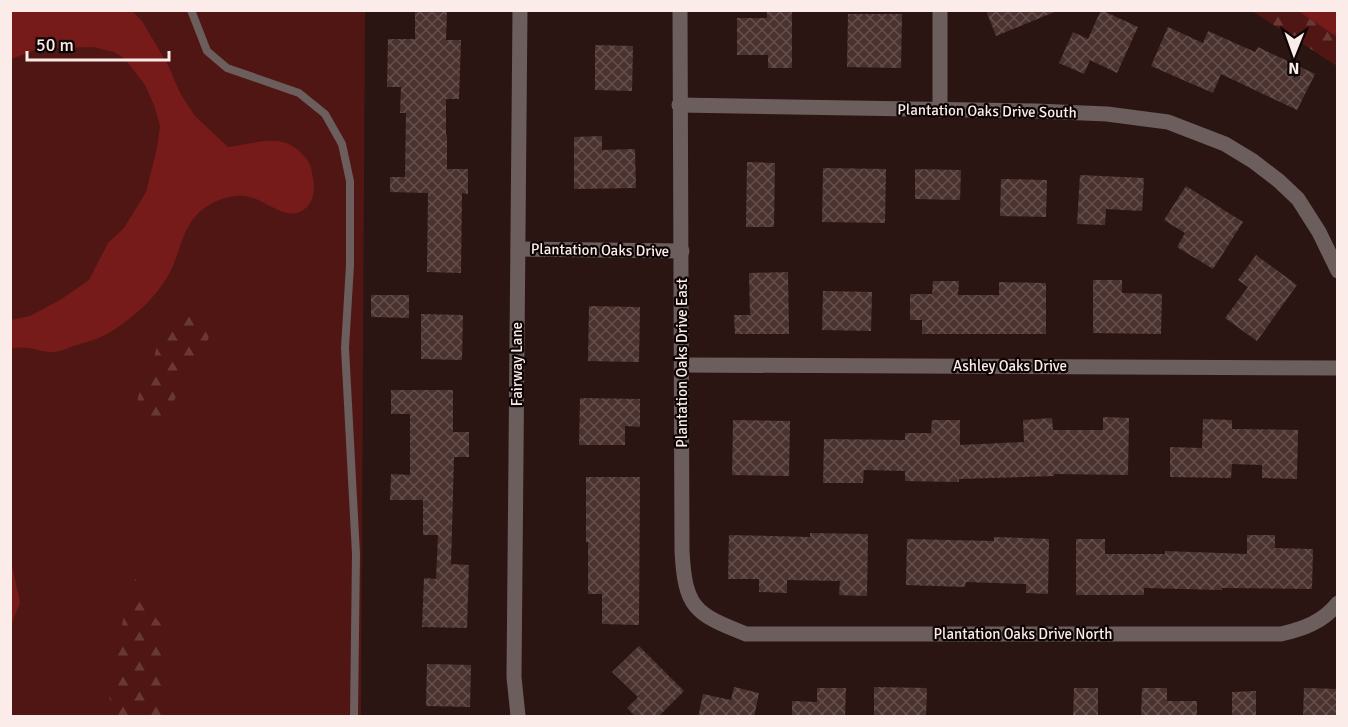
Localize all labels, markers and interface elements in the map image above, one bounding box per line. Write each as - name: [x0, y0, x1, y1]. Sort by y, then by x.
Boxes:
- scale bar: [27, 24, 170, 62]
- north arrow: [1264, 24, 1324, 84]
- text: 50 m: [36, 34, 74, 56]
- text: N: [1288, 58, 1299, 78]
- street label: Plantation Oaks Drive South: [897, 100, 1077, 122]
- street label: Plantation Oaks Drive: [531, 240, 669, 260]
- street label: Plantation Oaks Drive East: [673, 278, 691, 448]
- street label: Fairway Lane: [508, 322, 526, 406]
- street label: Ashley Oaks Drive: [953, 357, 1067, 375]
- street label: Plantation Oaks Drive North: [934, 625, 1112, 643]

